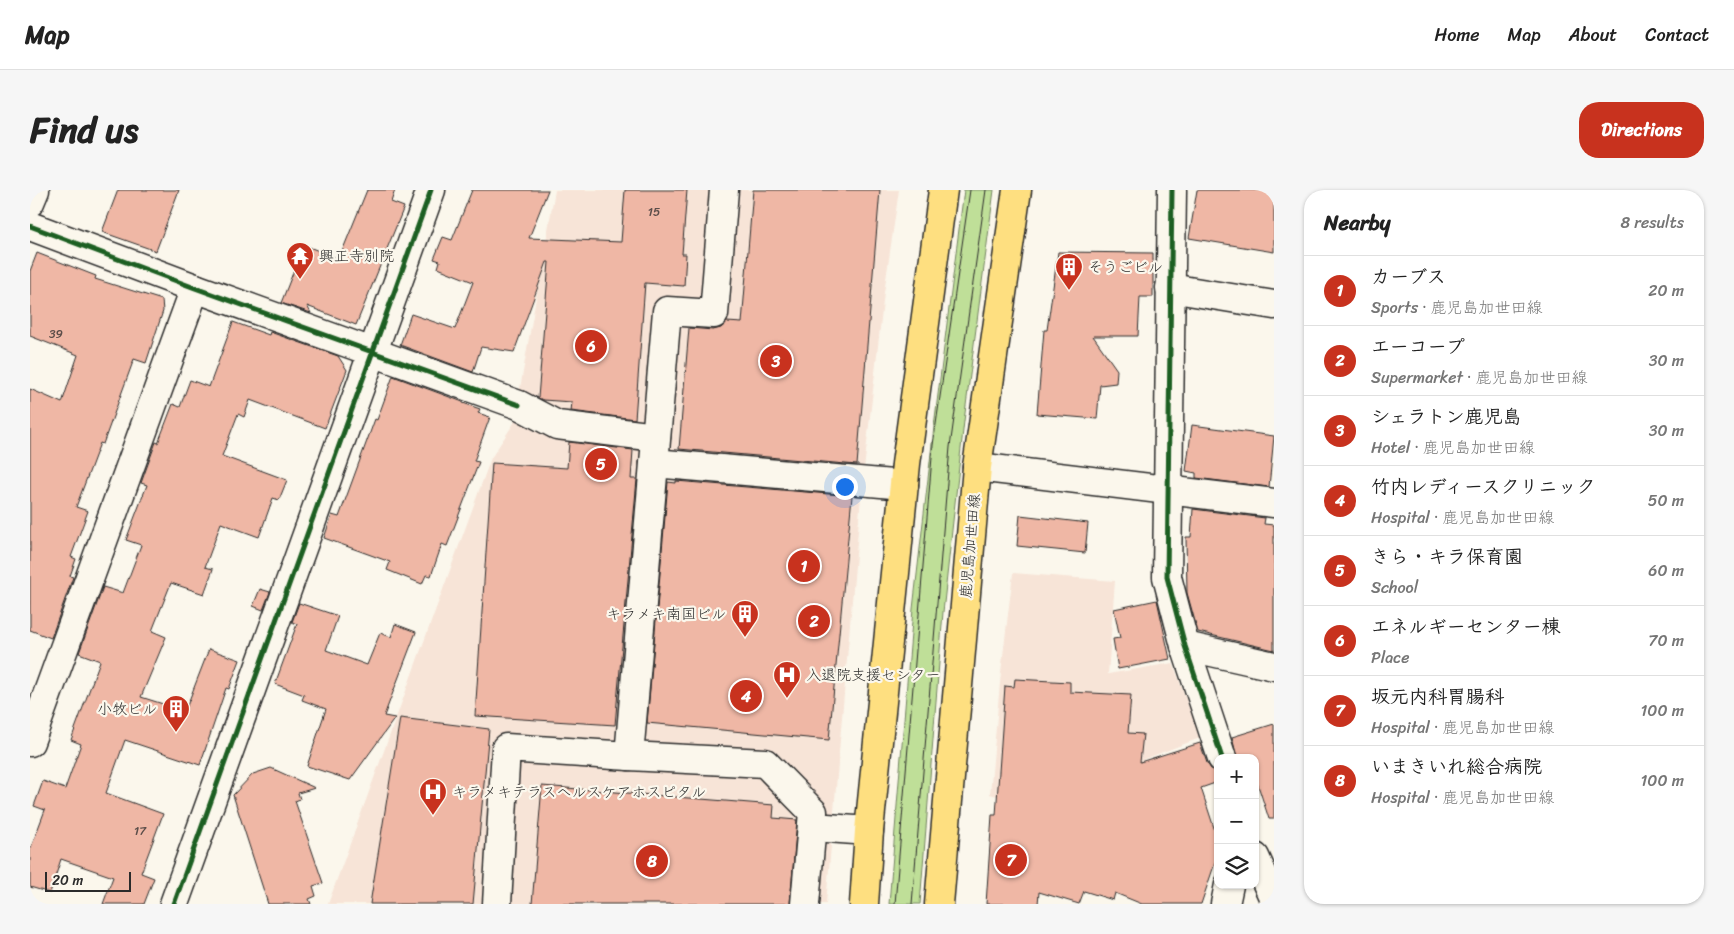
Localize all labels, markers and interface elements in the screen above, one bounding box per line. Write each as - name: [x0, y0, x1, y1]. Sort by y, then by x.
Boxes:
- text: Map: [25, 14, 69, 56]
- text: Home: [1435, 19, 1480, 51]
- text: Map: [1508, 19, 1541, 51]
- text: About: [1569, 19, 1617, 51]
- text: Contact: [1645, 19, 1709, 51]
- text: Find us: [30, 99, 138, 161]
- button: Directions: [1579, 102, 1704, 158]
- house number: 15: [648, 201, 660, 223]
- text: Nearby: [1324, 204, 1390, 242]
- text: 8 results: [1621, 208, 1684, 237]
- temple icon: 興正寺別院: [285, 241, 315, 280]
- place label: 興正寺別院: [319, 243, 394, 269]
- building icon: そうごビル: [1054, 252, 1084, 291]
- place label: そうごビル: [1088, 254, 1163, 280]
- text: カーブス: [1371, 260, 1446, 293]
- text: 1: [1337, 276, 1343, 305]
- text: 20 m: [1648, 276, 1684, 305]
- text: Sports · 鹿児島加世田線: [1371, 293, 1543, 322]
- house number: 39: [49, 323, 63, 345]
- pin: 6: [575, 327, 607, 365]
- text: エーコープ: [1371, 330, 1465, 363]
- pin: 3: [760, 342, 792, 380]
- text: 2: [1335, 346, 1345, 375]
- text: 30 m: [1649, 346, 1684, 375]
- text: Supermarket · 鹿児島加世田線: [1371, 363, 1588, 392]
- text: シェラトン鹿児島: [1371, 400, 1521, 433]
- text: 3: [1336, 416, 1344, 445]
- text: 30 m: [1649, 416, 1684, 445]
- text: Hotel · 鹿児島加世田線: [1371, 433, 1535, 462]
- pin: 5: [585, 445, 617, 483]
- text: 竹内レディースクリニック: [1371, 470, 1596, 503]
- your location: [832, 474, 858, 500]
- text: 4: [1335, 486, 1345, 515]
- text: 50 m: [1648, 486, 1684, 515]
- street label: 鹿児島加世田線: [952, 493, 988, 599]
- text: Hospital · 鹿児島加世田線: [1371, 503, 1554, 532]
- text: きら・キラ保育園: [1371, 540, 1523, 573]
- pin: 1: [788, 547, 820, 585]
- text: 5: [1335, 556, 1345, 585]
- text: 60 m: [1648, 556, 1684, 585]
- text: School: [1371, 573, 1418, 602]
- building icon: キラメキ南国ビル: [730, 599, 760, 638]
- place label: キラメキ南国ビル: [606, 601, 726, 627]
- pin: 2: [798, 602, 830, 640]
- text: エネルギーセンター棟: [1371, 610, 1561, 643]
- text: 6: [1335, 626, 1345, 655]
- text: 70 m: [1648, 626, 1684, 655]
- text: Place: [1371, 643, 1410, 672]
- hospital icon: 入退院支援センター: [772, 660, 802, 699]
- place label: 入退院支援センター: [806, 662, 940, 688]
- pin: 4: [730, 677, 762, 715]
- text: 坂元内科胃腸科: [1371, 680, 1504, 713]
- building icon: 小牧ビル: [161, 694, 191, 733]
- place label: 小牧ビル: [97, 696, 157, 722]
- text: 7: [1335, 696, 1345, 725]
- text: 100 m: [1640, 696, 1684, 725]
- text: Hospital · 鹿児島加世田線: [1371, 713, 1554, 742]
- text: いまきいれ総合病院: [1371, 750, 1542, 783]
- map controls: [1214, 754, 1259, 889]
- button: +: [1214, 754, 1259, 799]
- text: 8: [1335, 766, 1345, 795]
- text: 100 m: [1640, 766, 1684, 795]
- hospital icon: キラメキテラスヘルスケアホスピタル: [418, 777, 448, 816]
- place label: キラメキテラスヘルスケアホスピタル: [452, 779, 706, 805]
- text: Hospital · 鹿児島加世田線: [1371, 783, 1554, 812]
- button: −: [1214, 799, 1259, 844]
- house number: 17: [134, 820, 147, 842]
- pin: 7: [995, 841, 1027, 879]
- pin: 8: [636, 842, 668, 880]
- button: layers: [1214, 844, 1259, 889]
- text: 20 m: [52, 868, 83, 893]
- scale bar: [45, 869, 131, 892]

